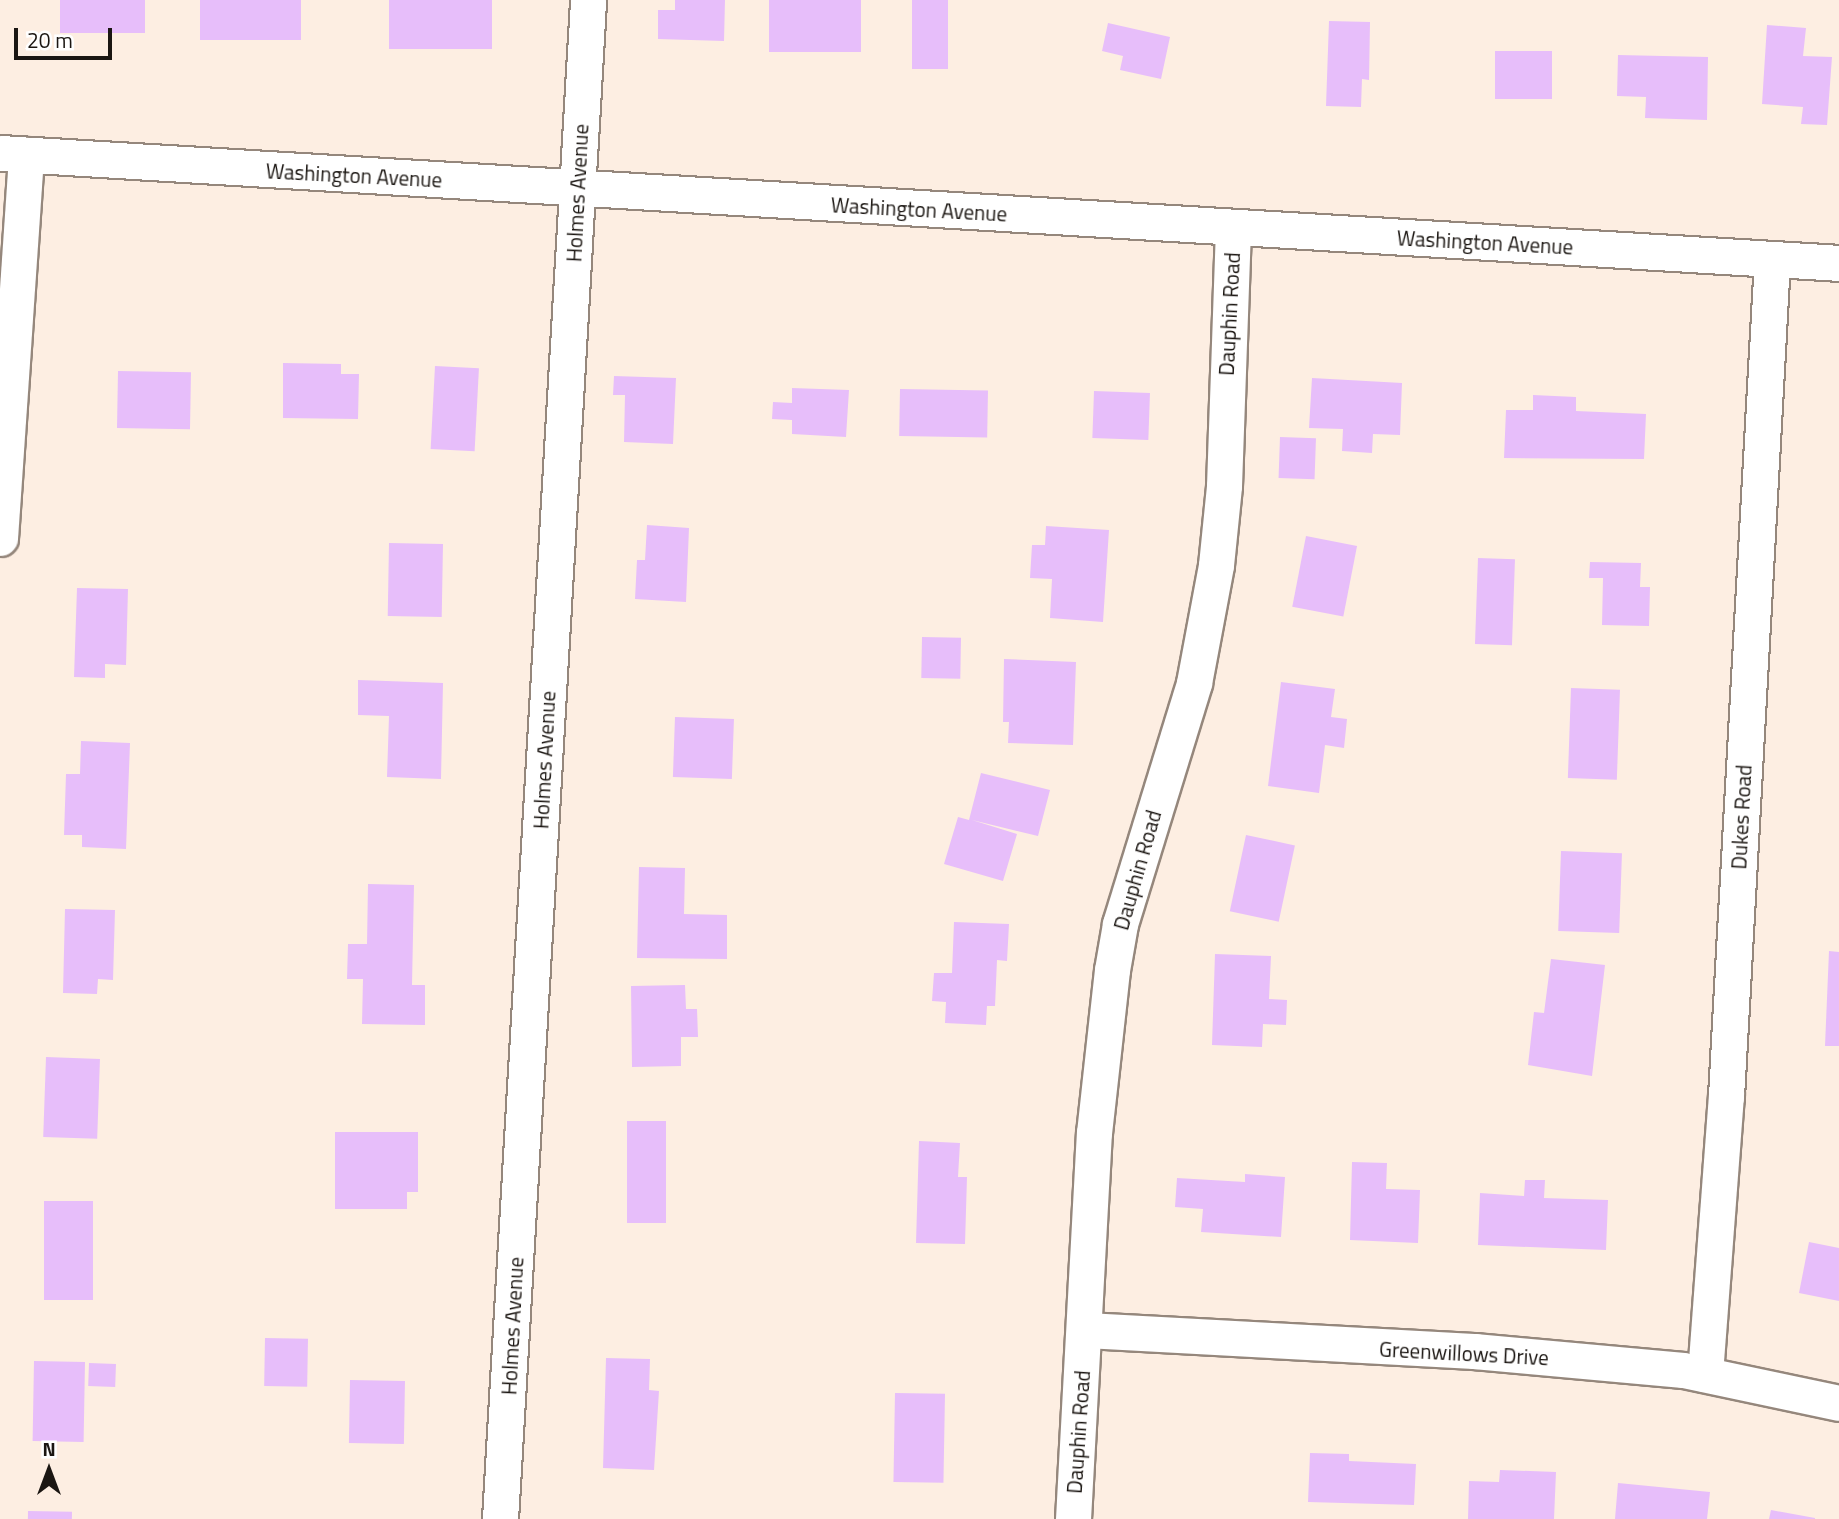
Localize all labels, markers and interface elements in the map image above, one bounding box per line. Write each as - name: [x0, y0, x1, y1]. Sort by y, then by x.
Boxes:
- scale bar: [18, 14, 116, 58]
- text: 20 m: [27, 24, 73, 56]
- street label: Holmes Avenue: [561, 123, 593, 263]
- street label: Washington Avenue: [265, 158, 443, 192]
- street label: Washington Avenue: [830, 192, 1008, 226]
- street label: Washington Avenue: [1396, 225, 1574, 259]
- street label: Dauphin Road: [1213, 252, 1245, 376]
- street label: Holmes Avenue: [528, 690, 560, 830]
- street label: Dukes Road: [1726, 764, 1756, 870]
- street label: Dauphin Road: [1108, 807, 1166, 933]
- street label: Holmes Avenue: [496, 1256, 528, 1396]
- street label: Greenwillows Drive: [1379, 1336, 1549, 1370]
- street label: Dauphin Road: [1061, 1370, 1095, 1494]
- text: N: [42, 1434, 56, 1463]
- north arrow: [14, 1435, 84, 1505]

